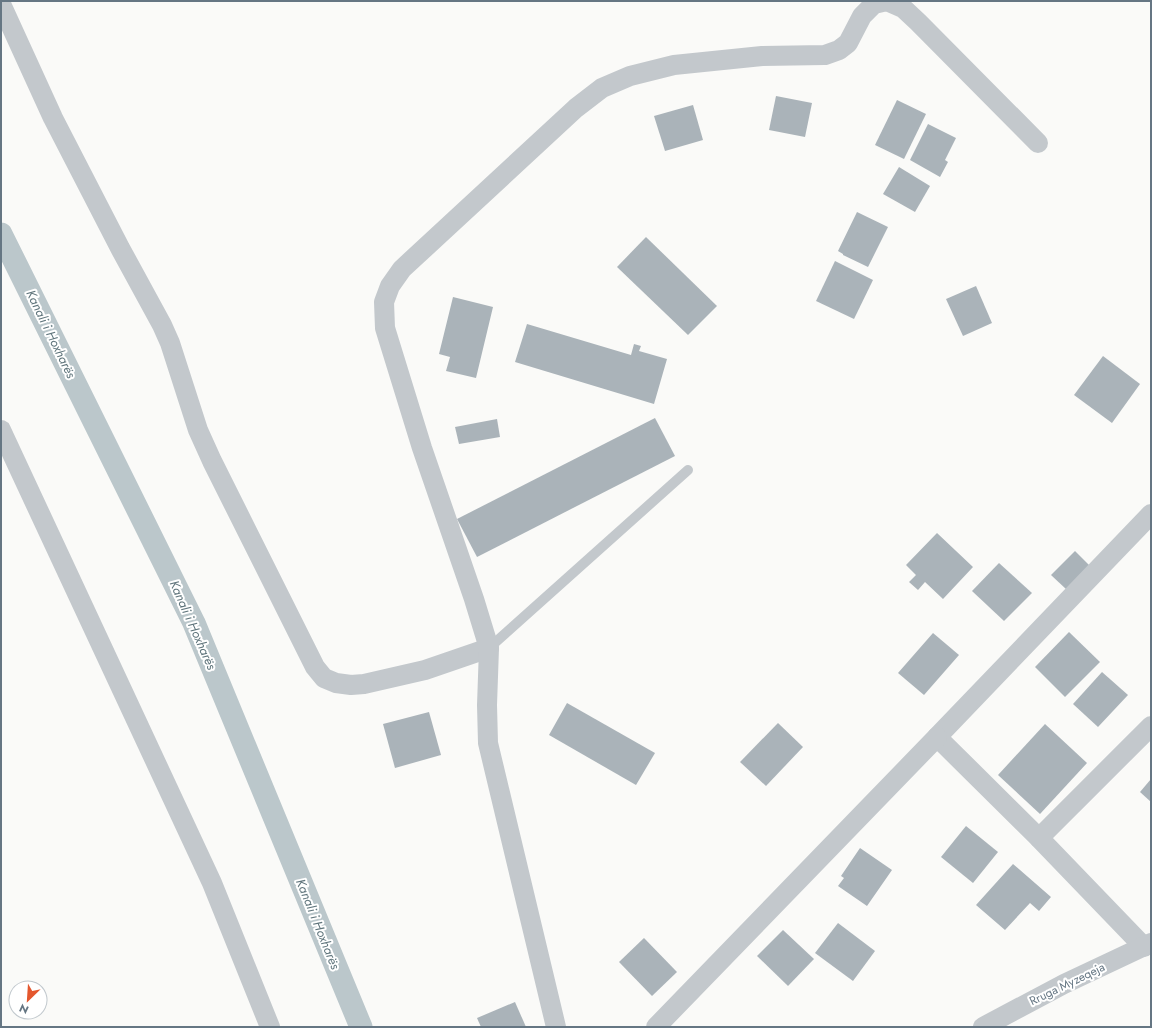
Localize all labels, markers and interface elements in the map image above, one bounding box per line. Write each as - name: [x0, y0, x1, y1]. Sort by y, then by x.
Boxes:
- water label: Kanali i Hoxharës: [21, 287, 81, 382]
- water label: Kanali i Hoxharës: [165, 577, 222, 674]
- water label: Kanali i Hoxharës: [291, 876, 345, 973]
- street label: Rruga Myzeqeja: [1026, 958, 1108, 1010]
- north arrow: [8, 980, 48, 1020]
- text: N: [16, 1000, 31, 1018]

